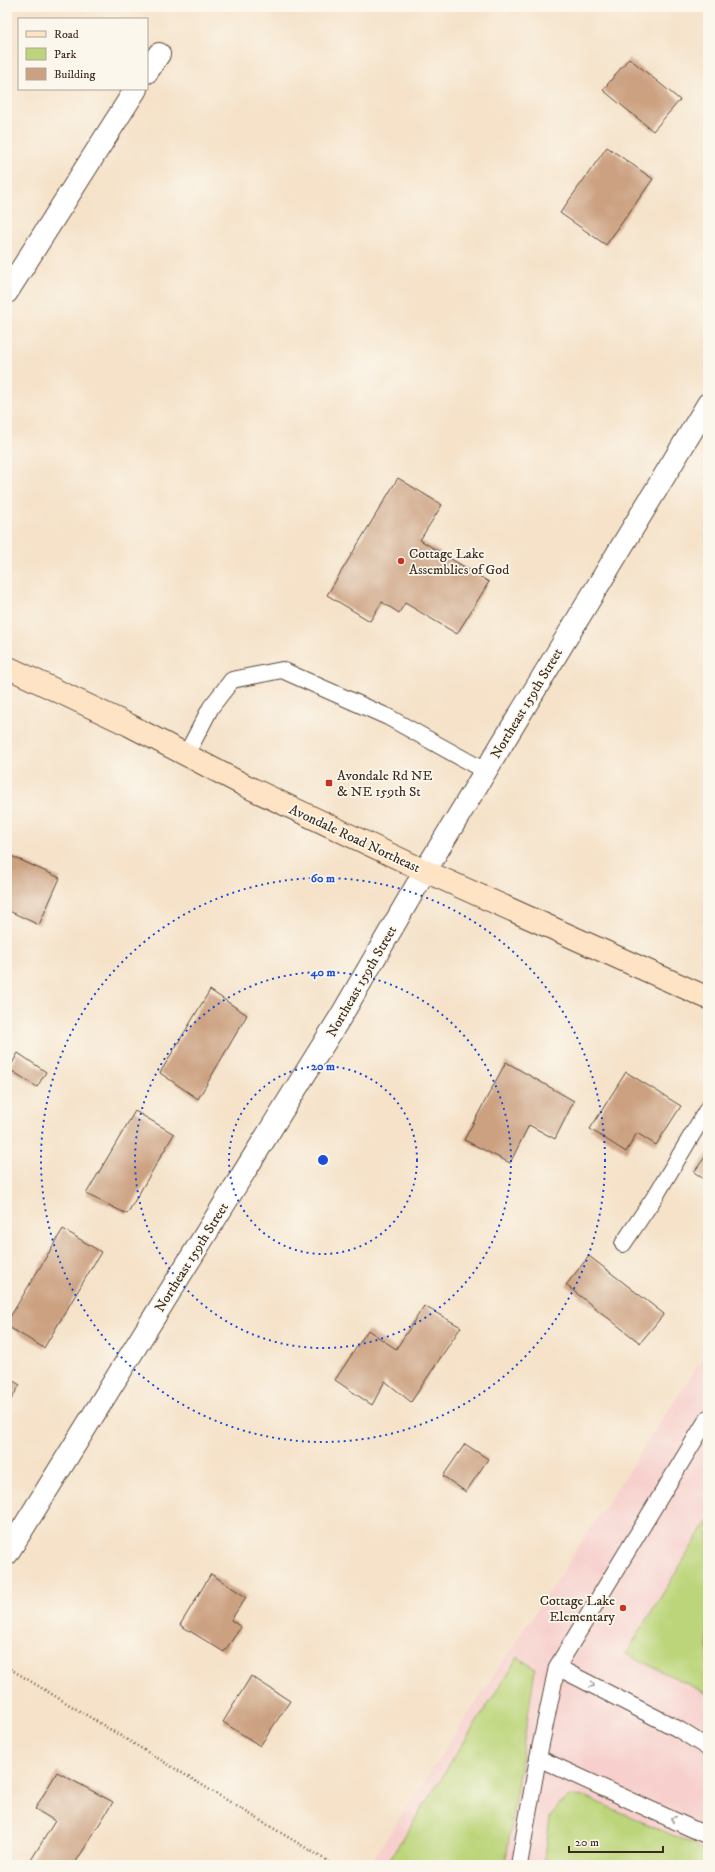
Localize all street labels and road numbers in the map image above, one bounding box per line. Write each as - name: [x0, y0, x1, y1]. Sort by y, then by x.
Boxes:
- street label: Northeast 159th Street: [487, 645, 567, 762]
- street label: Avondale Road Northeast: [286, 801, 423, 877]
- street label: Northeast 159th Street: [323, 922, 401, 1040]
- street label: Northeast 159th Street: [151, 1199, 233, 1316]

